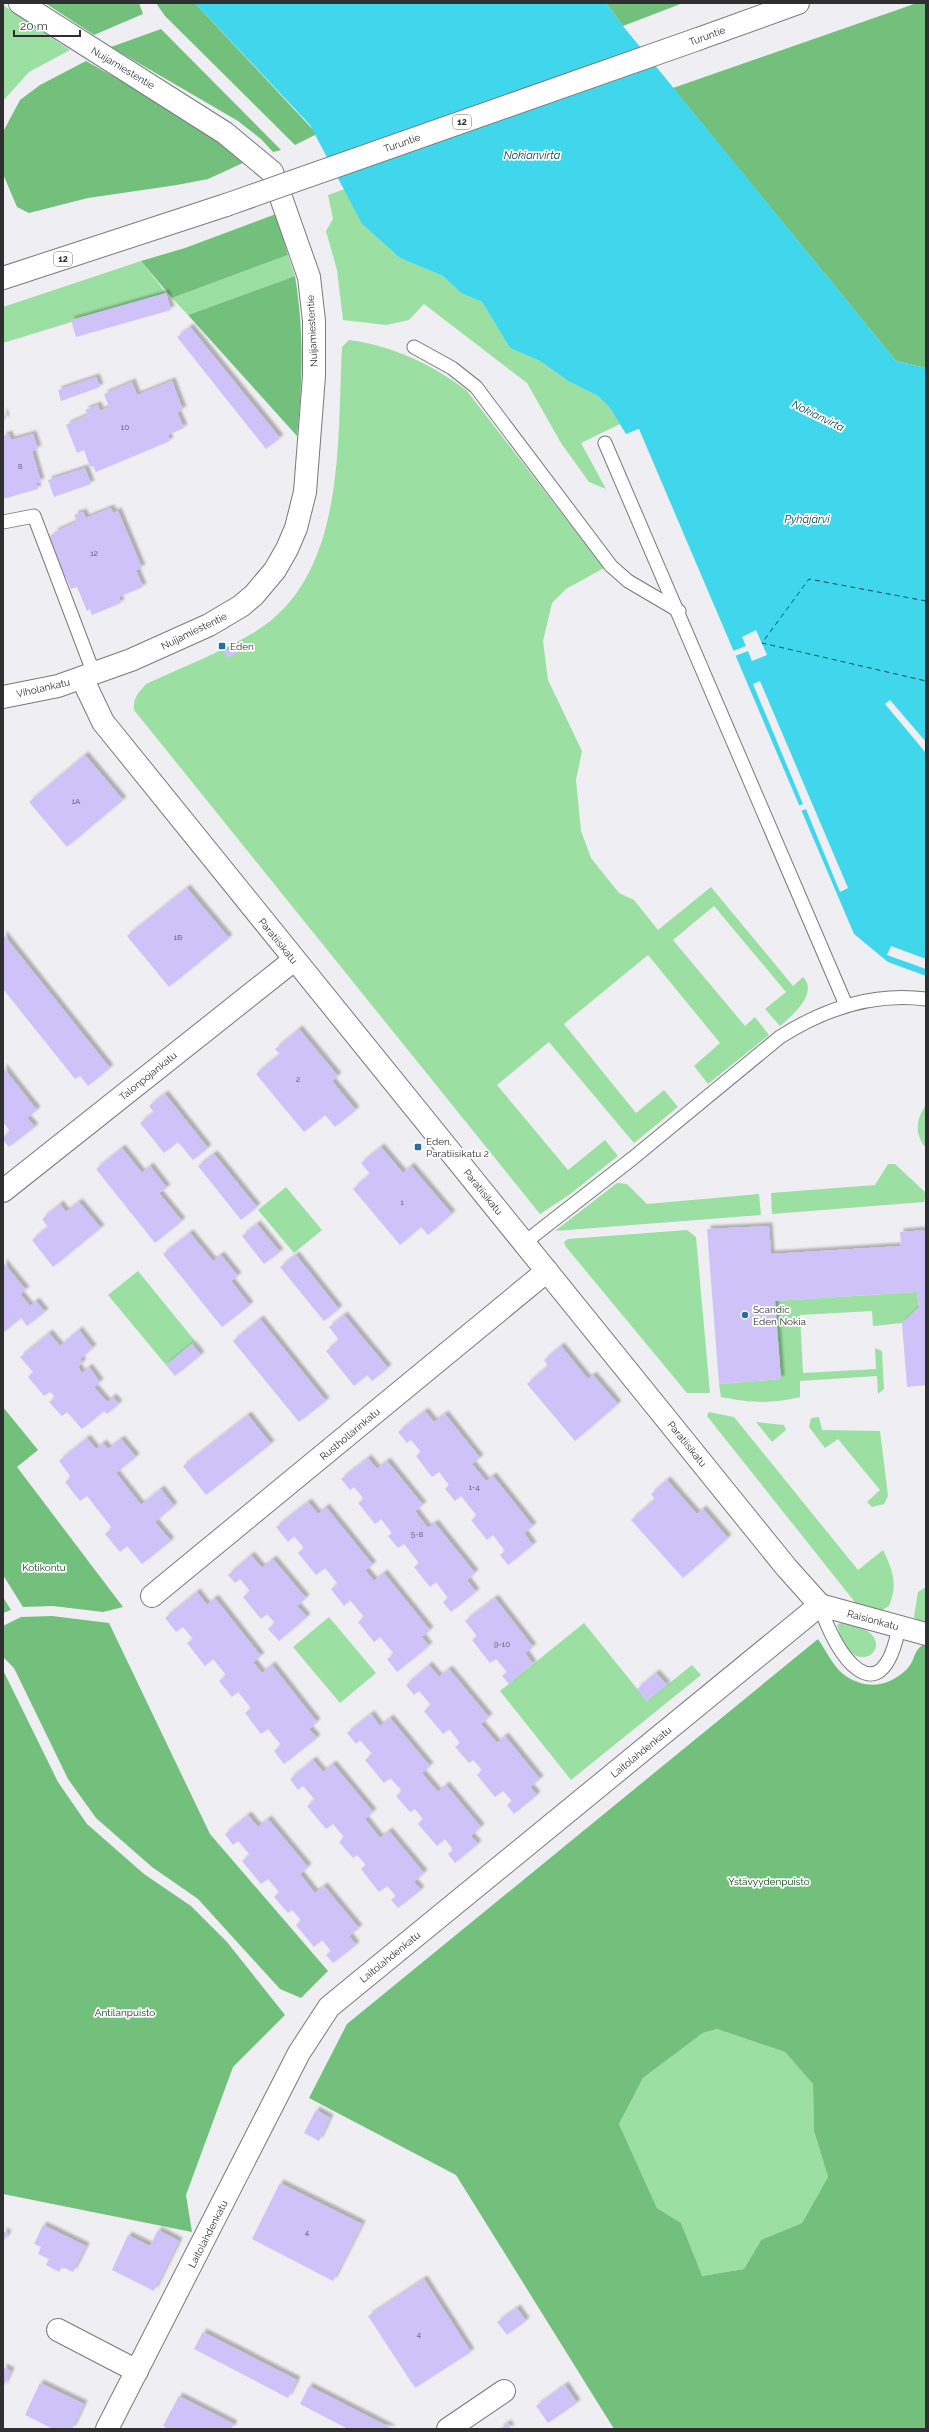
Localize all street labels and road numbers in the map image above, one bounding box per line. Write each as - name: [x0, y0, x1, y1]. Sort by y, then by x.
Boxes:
- street label: Turuntie: [687, 24, 727, 48]
- street label: Nuijamiestentie: [89, 45, 157, 91]
- road number: 12: [453, 115, 471, 129]
- street label: Turuntie: [382, 132, 422, 154]
- road number: 12: [54, 252, 72, 266]
- street label: Nuijamiestentie: [305, 295, 319, 367]
- street label: Nuijamiestentie: [159, 610, 229, 652]
- street label: Viholankatu: [15, 676, 71, 700]
- street label: Paratiisikatu: [256, 916, 300, 966]
- street label: Talonpojankatu: [117, 1049, 179, 1103]
- street label: Paratiisikatu: [461, 1167, 505, 1217]
- street label: Rusthollarinkatu: [318, 1406, 382, 1462]
- street label: Paratiisikatu: [665, 1419, 709, 1469]
- street label: Raisionkatu: [846, 1608, 900, 1632]
- street label: Laitolahdenkatu: [609, 1724, 673, 1780]
- street label: Laitolahdenkatu: [358, 1929, 422, 1985]
- street label: Laitolahdenkatu: [186, 2198, 230, 2270]

